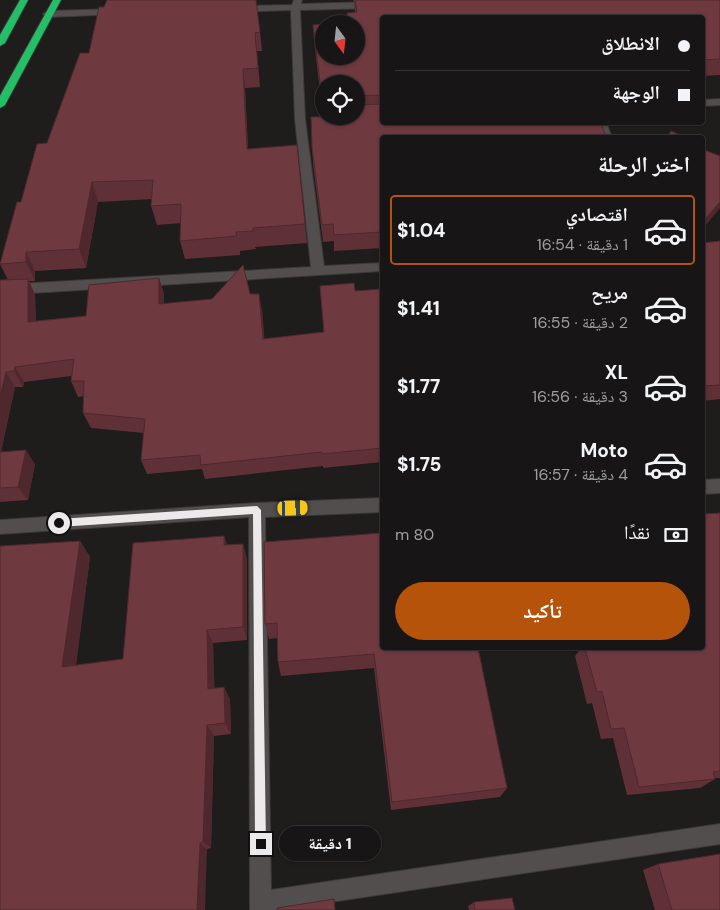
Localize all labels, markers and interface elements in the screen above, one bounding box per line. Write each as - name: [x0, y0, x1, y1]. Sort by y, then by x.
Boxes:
- north arrow: [315, 15, 365, 65]
- map controls: [315, 15, 365, 125]
- text: الانطلاق: [601, 31, 660, 56]
- button: locate: [315, 75, 365, 125]
- text: الوجهة: [612, 80, 660, 105]
- text: اختر الرحلة: [598, 150, 690, 179]
- text: اقتصادي: [566, 202, 628, 227]
- icon: car: [643, 208, 688, 253]
- text: $1.04: [397, 218, 446, 243]
- text: 1 دقيقة · 16:54: [537, 234, 628, 255]
- text: مريح: [591, 280, 628, 305]
- icon: car: [643, 286, 688, 331]
- text: $1.41: [397, 296, 440, 321]
- text: 2 دقيقة · 16:55: [533, 312, 628, 333]
- text: XL: [605, 360, 628, 385]
- icon: car: [643, 364, 688, 409]
- text: $1.77: [397, 374, 440, 399]
- text: 3 دقيقة · 16:56: [532, 386, 628, 407]
- text: Moto: [580, 438, 628, 463]
- icon: car: [643, 442, 688, 487]
- text: $1.75: [397, 452, 441, 477]
- text: 4 دقيقة · 16:57: [534, 464, 628, 485]
- car: [277, 500, 308, 516]
- route start: [48, 512, 70, 534]
- text: نقدًا: [624, 520, 650, 545]
- icon: cash: [662, 521, 690, 549]
- text: 80 m: [395, 524, 434, 545]
- button: تأكيد: [395, 582, 690, 640]
- callout: 1 دقيقة: [278, 826, 381, 862]
- route end: [250, 833, 272, 855]
- text: 1 دقيقة: [308, 833, 352, 854]

